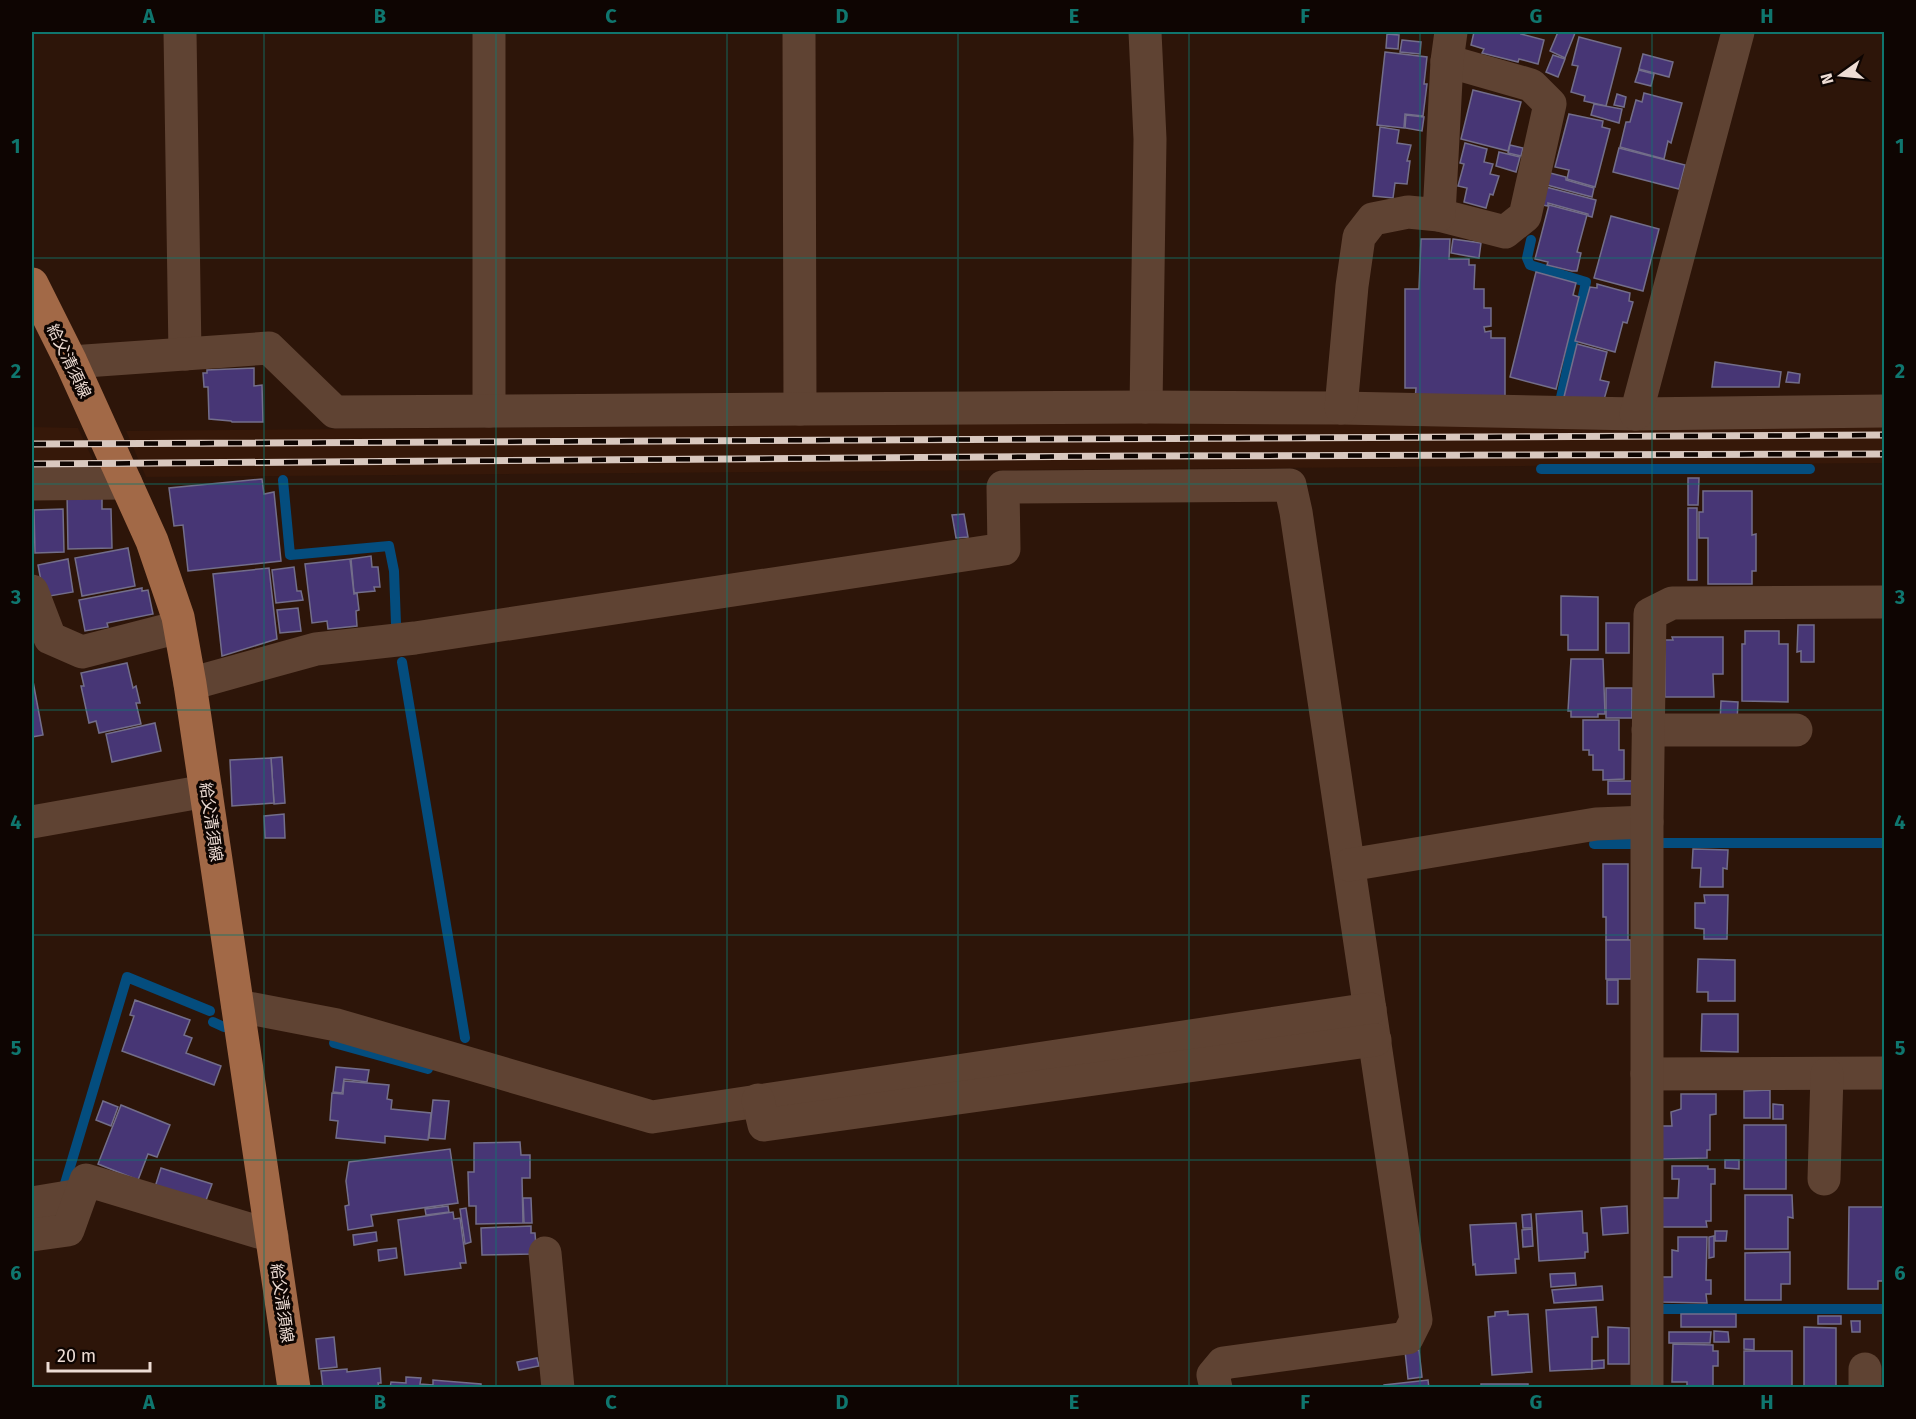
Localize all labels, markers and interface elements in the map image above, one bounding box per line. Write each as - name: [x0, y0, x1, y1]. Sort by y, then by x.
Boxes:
- text: A: [142, 4, 156, 28]
- text: B: [374, 4, 386, 28]
- text: C: [605, 4, 617, 28]
- text: D: [835, 4, 849, 28]
- text: E: [1069, 4, 1079, 28]
- text: F: [1300, 4, 1310, 28]
- text: G: [1530, 4, 1542, 28]
- text: H: [1760, 4, 1774, 28]
- north arrow: [1811, 45, 1871, 105]
- text: N: [1816, 71, 1838, 86]
- text: 1: [11, 134, 21, 158]
- text: 1: [1895, 134, 1905, 158]
- street label: 給父清須線: [43, 321, 95, 401]
- text: 2: [11, 359, 21, 383]
- text: 2: [1895, 359, 1905, 383]
- text: 3: [10, 585, 21, 609]
- text: 3: [1894, 585, 1905, 609]
- street label: 給父清須線: [196, 781, 226, 863]
- text: 4: [10, 810, 22, 834]
- text: 4: [1894, 810, 1906, 834]
- text: 5: [11, 1036, 22, 1060]
- text: 5: [1895, 1036, 1906, 1060]
- text: 6: [10, 1261, 22, 1285]
- text: 6: [1894, 1261, 1906, 1285]
- street label: 給父清須線: [267, 1262, 297, 1344]
- scale bar: [48, 1335, 150, 1373]
- text: 20 m: [57, 1345, 96, 1367]
- text: A: [142, 1390, 156, 1414]
- text: B: [374, 1390, 386, 1414]
- text: C: [605, 1390, 617, 1414]
- text: D: [835, 1390, 849, 1414]
- text: E: [1069, 1390, 1079, 1414]
- text: F: [1300, 1390, 1310, 1414]
- text: G: [1530, 1390, 1542, 1414]
- text: H: [1760, 1390, 1774, 1414]

